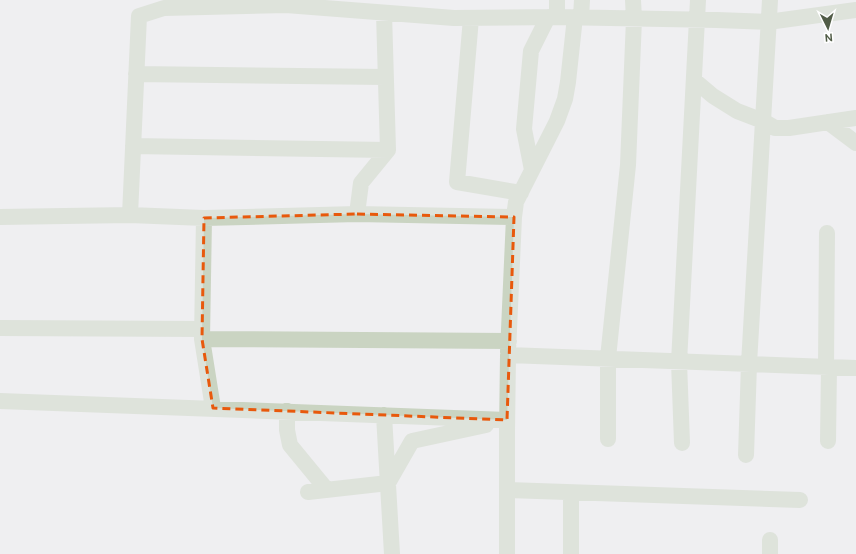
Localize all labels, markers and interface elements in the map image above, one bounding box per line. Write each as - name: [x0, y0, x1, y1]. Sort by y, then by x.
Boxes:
- north arrow: [808, 8, 848, 48]
- text: N: [824, 32, 833, 44]

